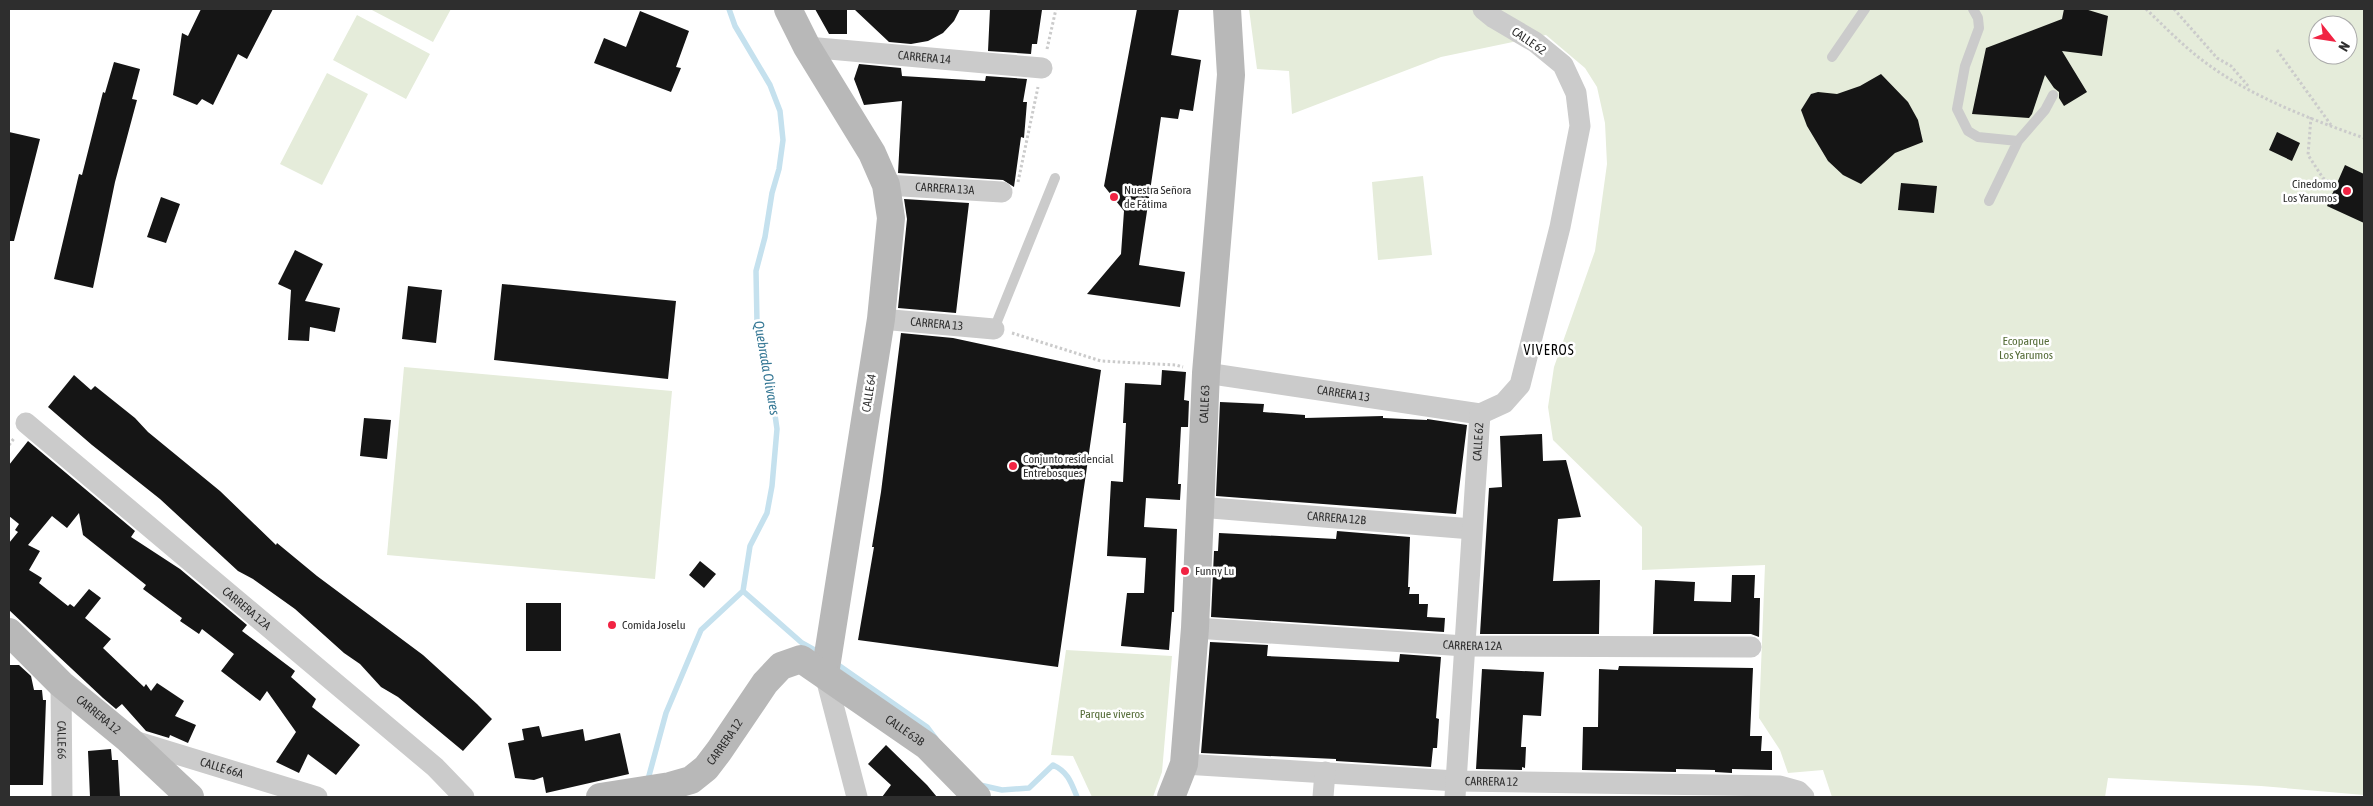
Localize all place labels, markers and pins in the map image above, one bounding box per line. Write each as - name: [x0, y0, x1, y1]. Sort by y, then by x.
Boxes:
- place label: Cinedomo Los Yarumos: [2283, 177, 2337, 205]
- place label: Nuestra Señora de Fátima: [1124, 183, 1191, 211]
- marker: Cinedomo Los Yarumos: [2341, 185, 2353, 197]
- marker: Nuestra Señora de Fátima: [1108, 191, 1120, 203]
- place label: Conjunto residencial Entrebosques: [1023, 452, 1115, 480]
- marker: Conjunto residencial Entrebosques: [1007, 460, 1019, 472]
- place label: Funny Lu: [1195, 564, 1234, 578]
- marker: Funny Lu: [1179, 565, 1191, 577]
- place label: Comida Joselu: [622, 618, 686, 632]
- marker: Comida Joselu: [606, 619, 618, 631]

